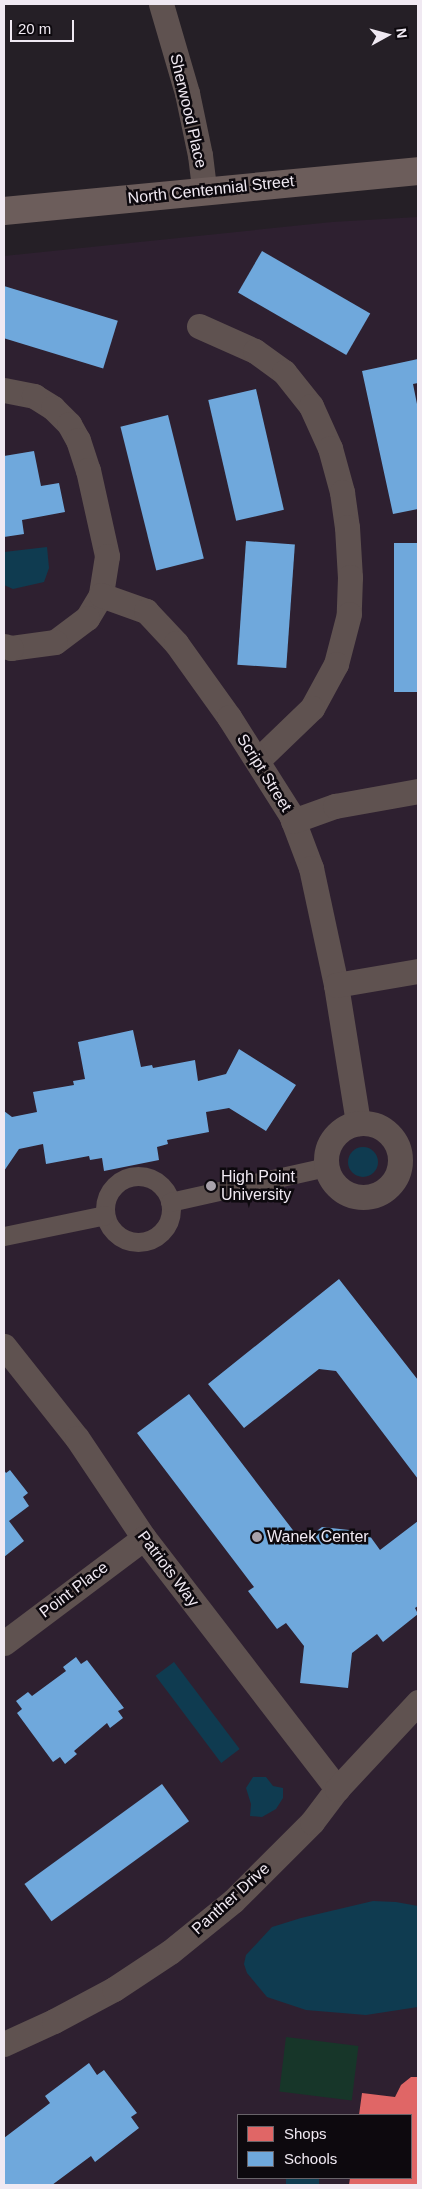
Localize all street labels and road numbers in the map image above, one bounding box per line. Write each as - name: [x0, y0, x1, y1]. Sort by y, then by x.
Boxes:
- street label: Sherwood Place: [166, 52, 210, 170]
- street label: North Centennial Street: [127, 172, 295, 208]
- street label: Script Street: [233, 731, 295, 815]
- street label: Patriots Way: [133, 1527, 203, 1611]
- street label: Point Place: [36, 1558, 112, 1622]
- street label: Panther Drive: [188, 1859, 274, 1939]

